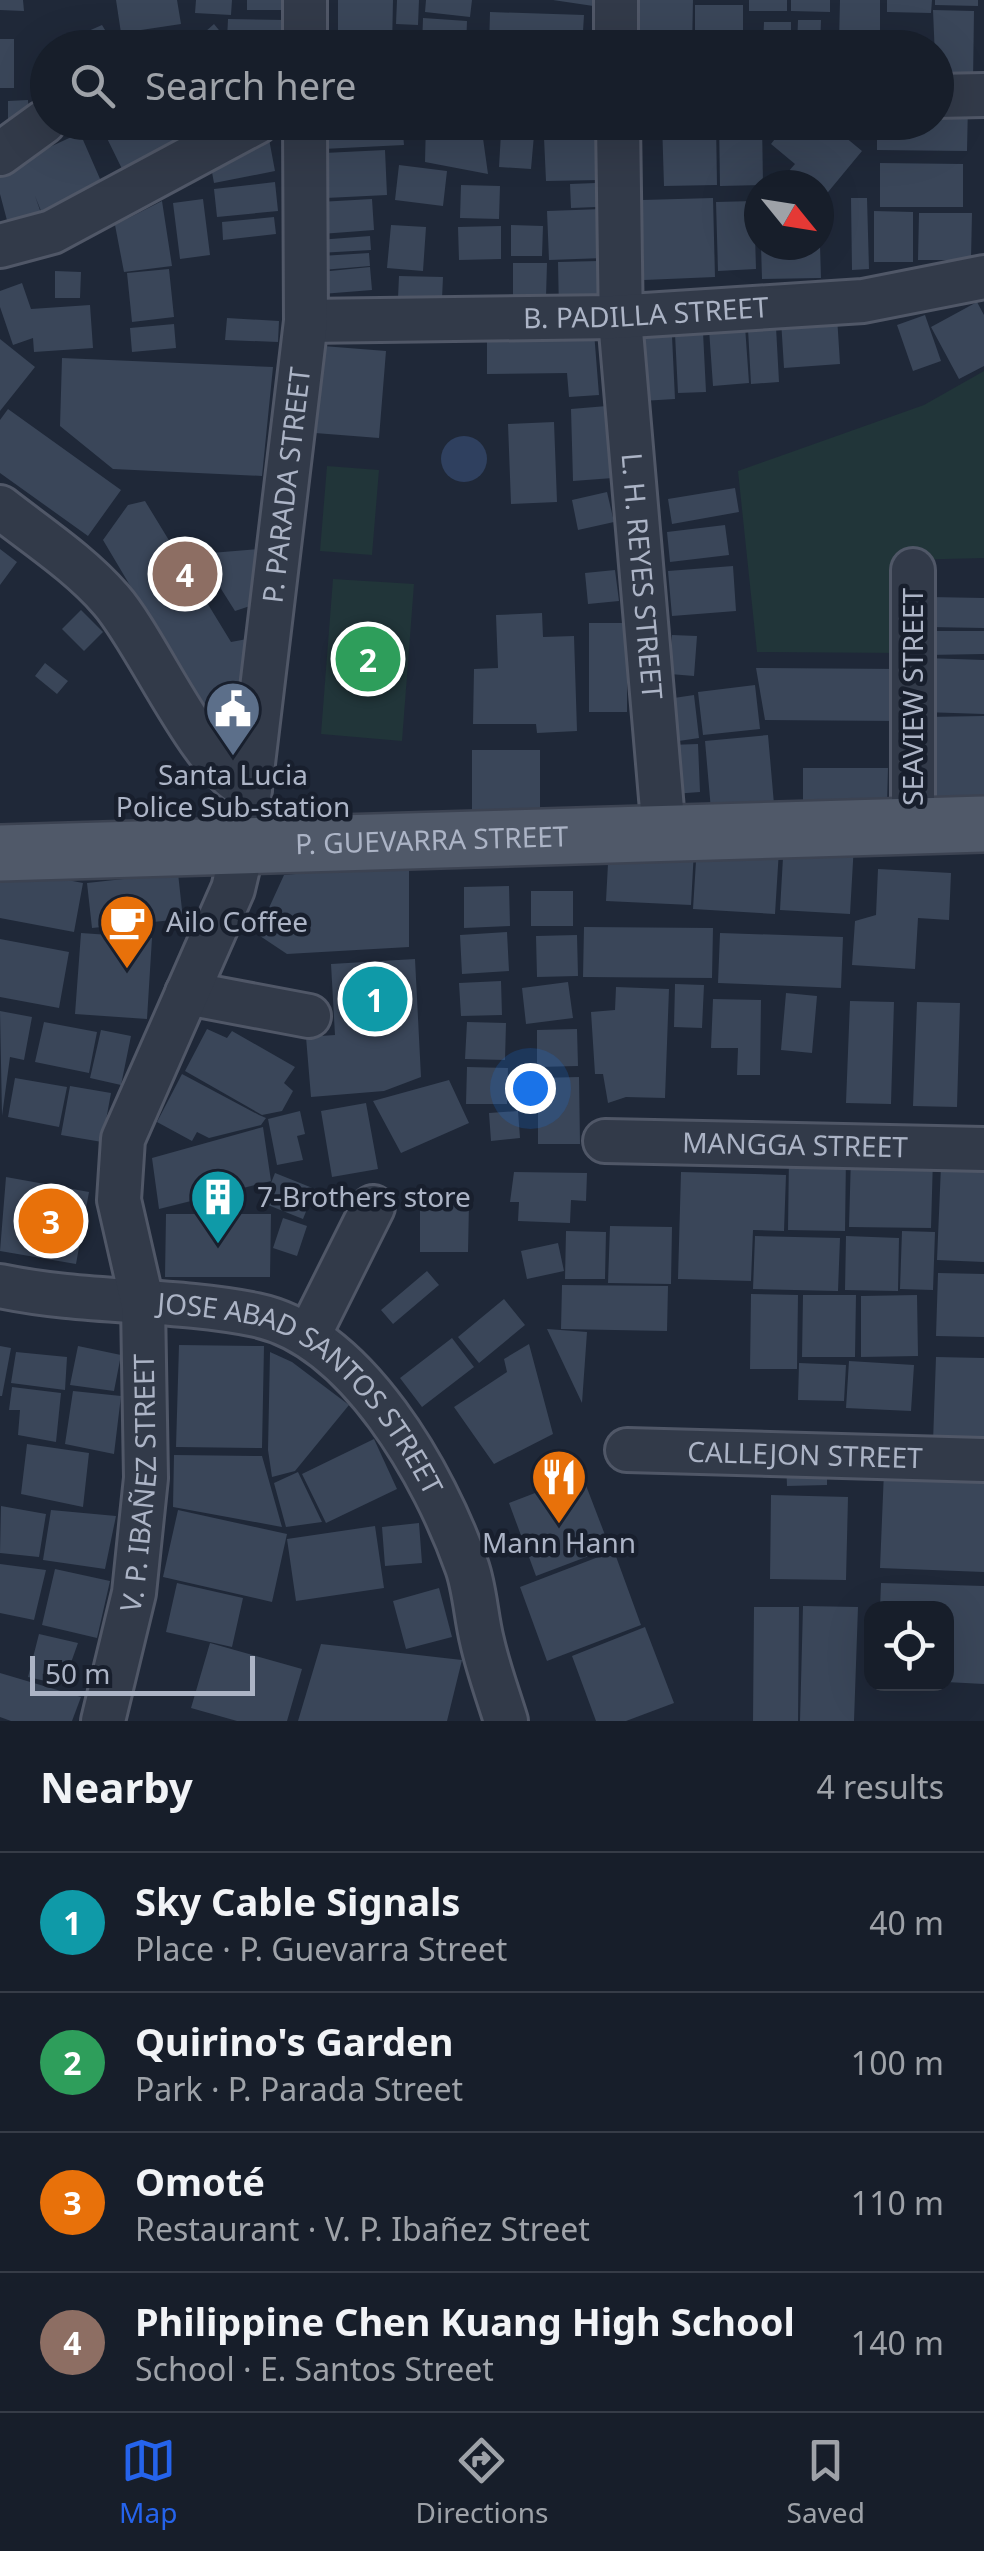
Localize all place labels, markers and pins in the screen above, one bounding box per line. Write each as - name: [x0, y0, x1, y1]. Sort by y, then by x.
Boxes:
- pin: 4: [152, 536, 218, 612]
- pin: 2: [336, 622, 400, 696]
- public building icon: Santa Lucia Police Sub-station: [203, 679, 263, 758]
- place label: Santa Lucia Police Sub-station: [116, 755, 350, 825]
- cafe icon: Ailo Coffee: [97, 892, 157, 971]
- place label: Ailo Coffee: [166, 902, 308, 940]
- pin: 1: [342, 962, 408, 1036]
- building icon: 7-Brothers store: [188, 1167, 248, 1246]
- place label: 7-Brothers store: [257, 1177, 471, 1215]
- pin: 3: [18, 1184, 84, 1258]
- restaurant icon: Mann Hann: [529, 1447, 589, 1526]
- place label: Mann Hann: [482, 1523, 636, 1561]

